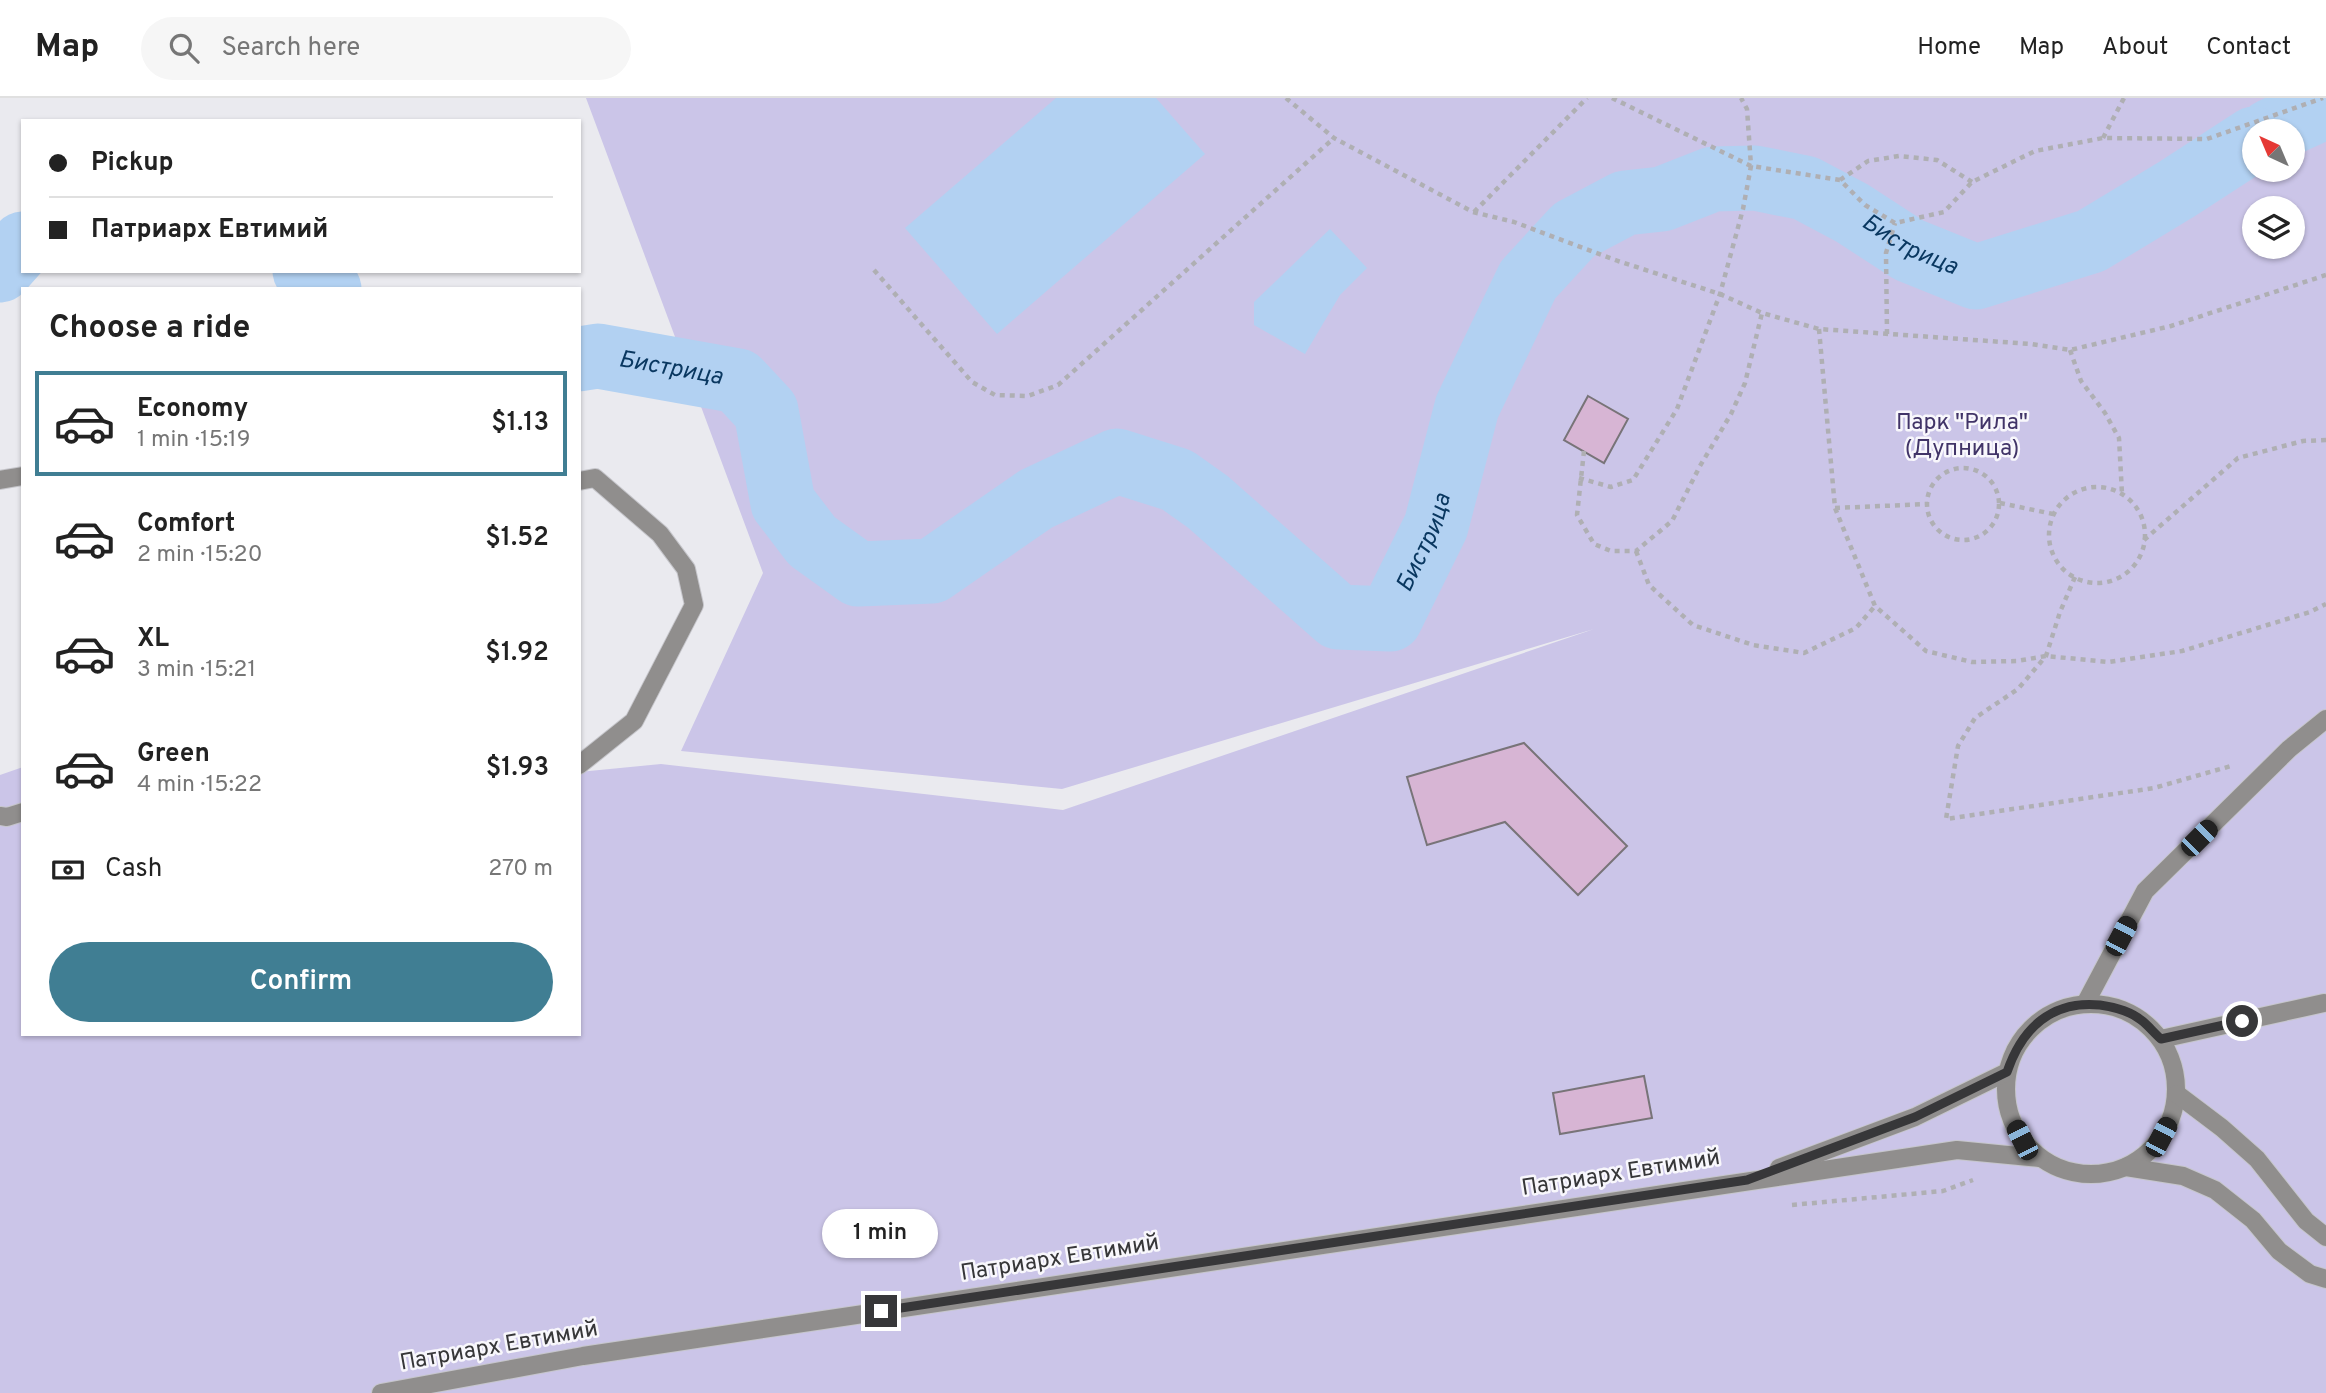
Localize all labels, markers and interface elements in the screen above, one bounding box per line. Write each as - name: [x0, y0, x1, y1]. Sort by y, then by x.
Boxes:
- search box: [141, 17, 631, 80]
- text: Map: [35, 27, 99, 69]
- icon: search: [165, 29, 203, 67]
- text: Search here: [221, 32, 360, 65]
- text: Home: [1917, 33, 1981, 63]
- text: Map: [2019, 33, 2064, 63]
- text: About: [2102, 33, 2168, 63]
- text: Contact: [2206, 33, 2291, 63]
- north arrow: [2242, 119, 2305, 182]
- map controls: [2242, 119, 2305, 259]
- text: Pickup: [91, 147, 174, 180]
- button: layers: [2242, 196, 2305, 259]
- water label: Бистрица: [1856, 208, 1962, 283]
- text: Патриарх Евтимий: [91, 214, 328, 247]
- text: Choose a ride: [49, 309, 250, 349]
- water label: Бистрица: [616, 345, 726, 393]
- icon: car: [53, 392, 116, 455]
- text: Economy: [137, 393, 248, 426]
- text: $1.13: [491, 407, 549, 440]
- park label: Парк "Рила" (Дупница): [1896, 409, 2028, 464]
- text: 1 min · 15:19: [137, 426, 250, 455]
- water label: Бистрица: [1391, 490, 1459, 597]
- icon: car: [53, 507, 116, 570]
- text: Comfort: [137, 508, 235, 541]
- text: $1.52: [485, 522, 549, 555]
- text: 2 min · 15:20: [137, 541, 262, 570]
- icon: car: [53, 622, 116, 685]
- text: XL: [137, 623, 169, 656]
- text: $1.92: [485, 637, 549, 670]
- text: 3 min · 15:21: [137, 656, 256, 685]
- icon: car: [53, 737, 116, 800]
- text: Green: [137, 738, 210, 771]
- text: $1.93: [486, 752, 549, 785]
- text: 4 min · 15:22: [137, 771, 262, 800]
- car: [2177, 816, 2222, 860]
- icon: cash: [49, 851, 87, 889]
- text: Cash: [105, 853, 162, 886]
- text: 270 m: [488, 855, 553, 884]
- car: [2102, 913, 2141, 959]
- button: Confirm: [49, 942, 553, 1022]
- route start: [2226, 1005, 2258, 1037]
- car: [2142, 1114, 2181, 1160]
- car: [2004, 1117, 2041, 1163]
- street label: Патриарх Евтимий: [1520, 1144, 1722, 1204]
- callout: 1 min: [823, 1210, 939, 1258]
- text: 1 min: [853, 1219, 907, 1248]
- street label: Патриарх Евтимий: [959, 1229, 1161, 1289]
- route end: [865, 1295, 897, 1327]
- street label: Патриарх Евтимий: [398, 1315, 600, 1379]

